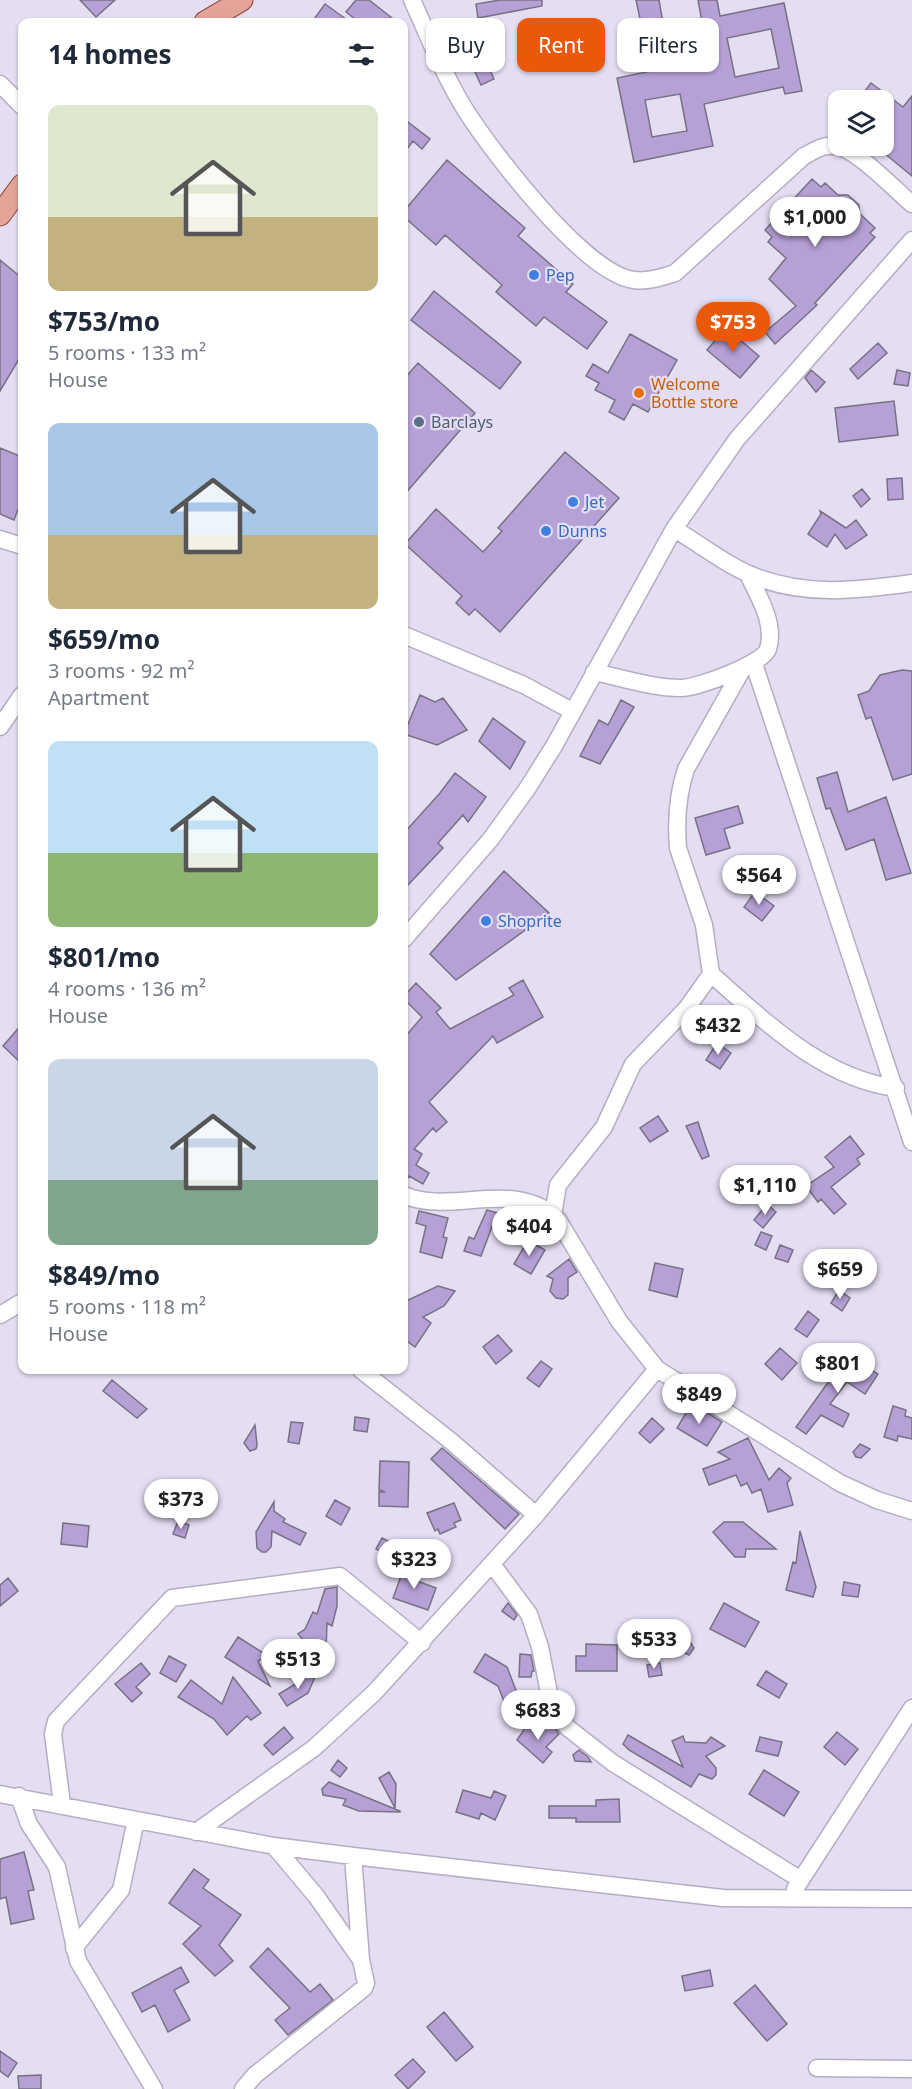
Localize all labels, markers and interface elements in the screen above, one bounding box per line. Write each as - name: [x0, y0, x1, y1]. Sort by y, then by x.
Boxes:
- chip: Buy: [426, 18, 505, 72]
- chip: Rent: [517, 18, 605, 72]
- chip: Filters: [617, 18, 719, 72]
- text: 14 homes: [48, 36, 172, 72]
- icon: filters: [345, 38, 378, 71]
- map controls: [828, 90, 894, 156]
- button: layers: [828, 90, 894, 156]
- icon: home: [159, 144, 267, 252]
- pin: $1,000: [766, 197, 864, 248]
- text: $1,000: [784, 203, 846, 230]
- place label: Pep: [546, 264, 575, 286]
- marker: Pep: [527, 268, 541, 282]
- pin: $753: [697, 302, 769, 353]
- text: $753/mo: [48, 303, 160, 339]
- text: $753: [710, 308, 756, 335]
- text: 5 rooms · 133 m²: [48, 339, 206, 366]
- text: House: [48, 366, 108, 393]
- place label: Welcome Bottle store: [651, 373, 738, 413]
- marker: Welcome Bottle store: [632, 386, 646, 400]
- place label: Barclays: [431, 411, 493, 433]
- marker: Barclays: [412, 415, 426, 429]
- icon: home: [159, 462, 267, 570]
- place label: Jet: [583, 491, 604, 513]
- marker: Jet: [566, 495, 580, 509]
- place label: Dunns: [558, 520, 607, 542]
- marker: Dunns: [539, 524, 553, 538]
- text: $659/mo: [48, 621, 160, 657]
- text: 3 rooms · 92 m²: [48, 657, 195, 684]
- text: Apartment: [48, 684, 149, 711]
- icon: home: [159, 780, 267, 888]
- pin: $564: [723, 855, 795, 906]
- text: $564: [736, 861, 782, 888]
- place label: Shoprite: [498, 910, 562, 932]
- marker: Shoprite: [479, 914, 493, 928]
- text: $801/mo: [48, 939, 160, 975]
- text: 4 rooms · 136 m²: [48, 975, 206, 1002]
- text: House: [48, 1002, 108, 1029]
- pin: $432: [682, 1005, 754, 1056]
- text: $432: [695, 1011, 741, 1038]
- icon: home: [159, 1098, 267, 1206]
- pin: $1,110: [716, 1165, 814, 1216]
- text: $1,110: [734, 1171, 796, 1198]
- pin: $404: [493, 1206, 565, 1257]
- text: $404: [506, 1212, 552, 1239]
- pin: $659: [804, 1249, 876, 1300]
- text: $659: [817, 1255, 863, 1282]
- text: $849/mo: [48, 1257, 160, 1293]
- text: 5 rooms · 118 m²: [48, 1293, 206, 1320]
- text: House: [48, 1320, 108, 1347]
- pin: $801: [802, 1343, 874, 1394]
- text: $801: [815, 1349, 861, 1376]
- pin: $849: [663, 1374, 735, 1425]
- text: $849: [676, 1380, 722, 1407]
- pin: $373: [145, 1479, 217, 1530]
- text: $373: [158, 1485, 204, 1512]
- pin: $323: [378, 1539, 450, 1590]
- text: $323: [391, 1545, 437, 1572]
- pin: $533: [618, 1619, 690, 1670]
- text: $533: [631, 1625, 677, 1652]
- pin: $513: [262, 1639, 334, 1690]
- text: $513: [275, 1645, 321, 1672]
- pin: $683: [502, 1690, 574, 1741]
- text: $683: [515, 1696, 561, 1723]

